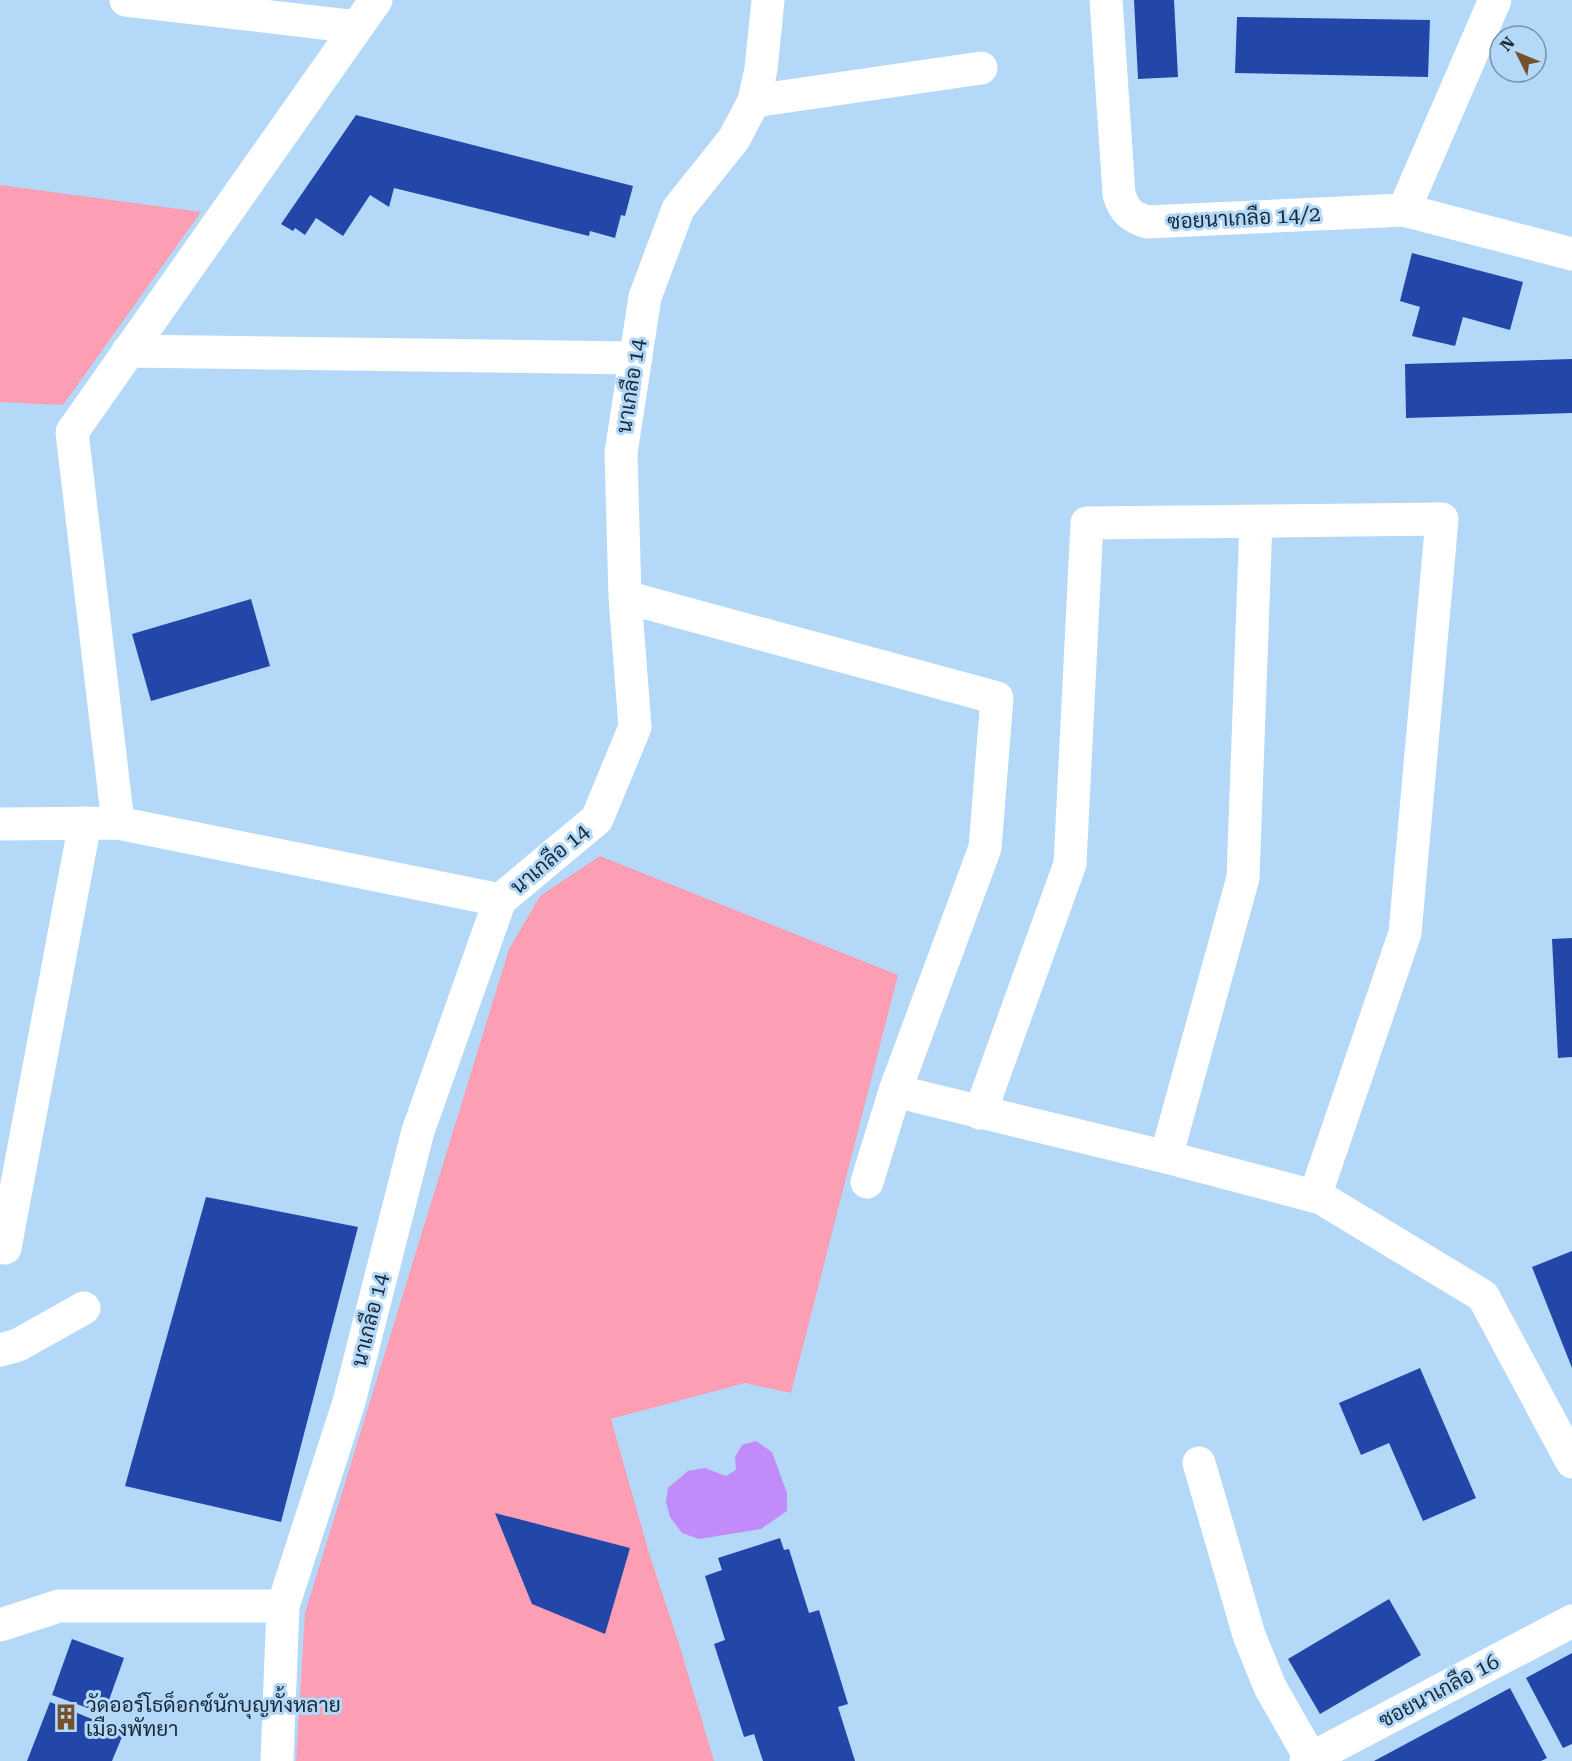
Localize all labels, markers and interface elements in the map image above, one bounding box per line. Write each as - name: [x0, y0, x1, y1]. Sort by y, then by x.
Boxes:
- north arrow: [1488, 24, 1548, 84]
- text: N: [1496, 33, 1519, 55]
- street label: ซอยนาเกลือ 14/2: [1167, 200, 1321, 234]
- street label: นาเกลือ 14: [610, 336, 650, 435]
- street label: นาเกลือ 14: [504, 817, 594, 899]
- street label: นาเกลือ 14: [345, 1270, 393, 1369]
- street label: ซอยนาเกลือ 16: [1374, 1647, 1503, 1733]
- place label: วัดออร์โธด็อกซ์นักบุญทั้งหลาย เมืองพัทยา: [86, 1686, 341, 1741]
- building icon: วัดออร์โธด็อกซ์นักบุญทั้งหลาย เมืองพัทยา: [51, 1702, 81, 1732]

